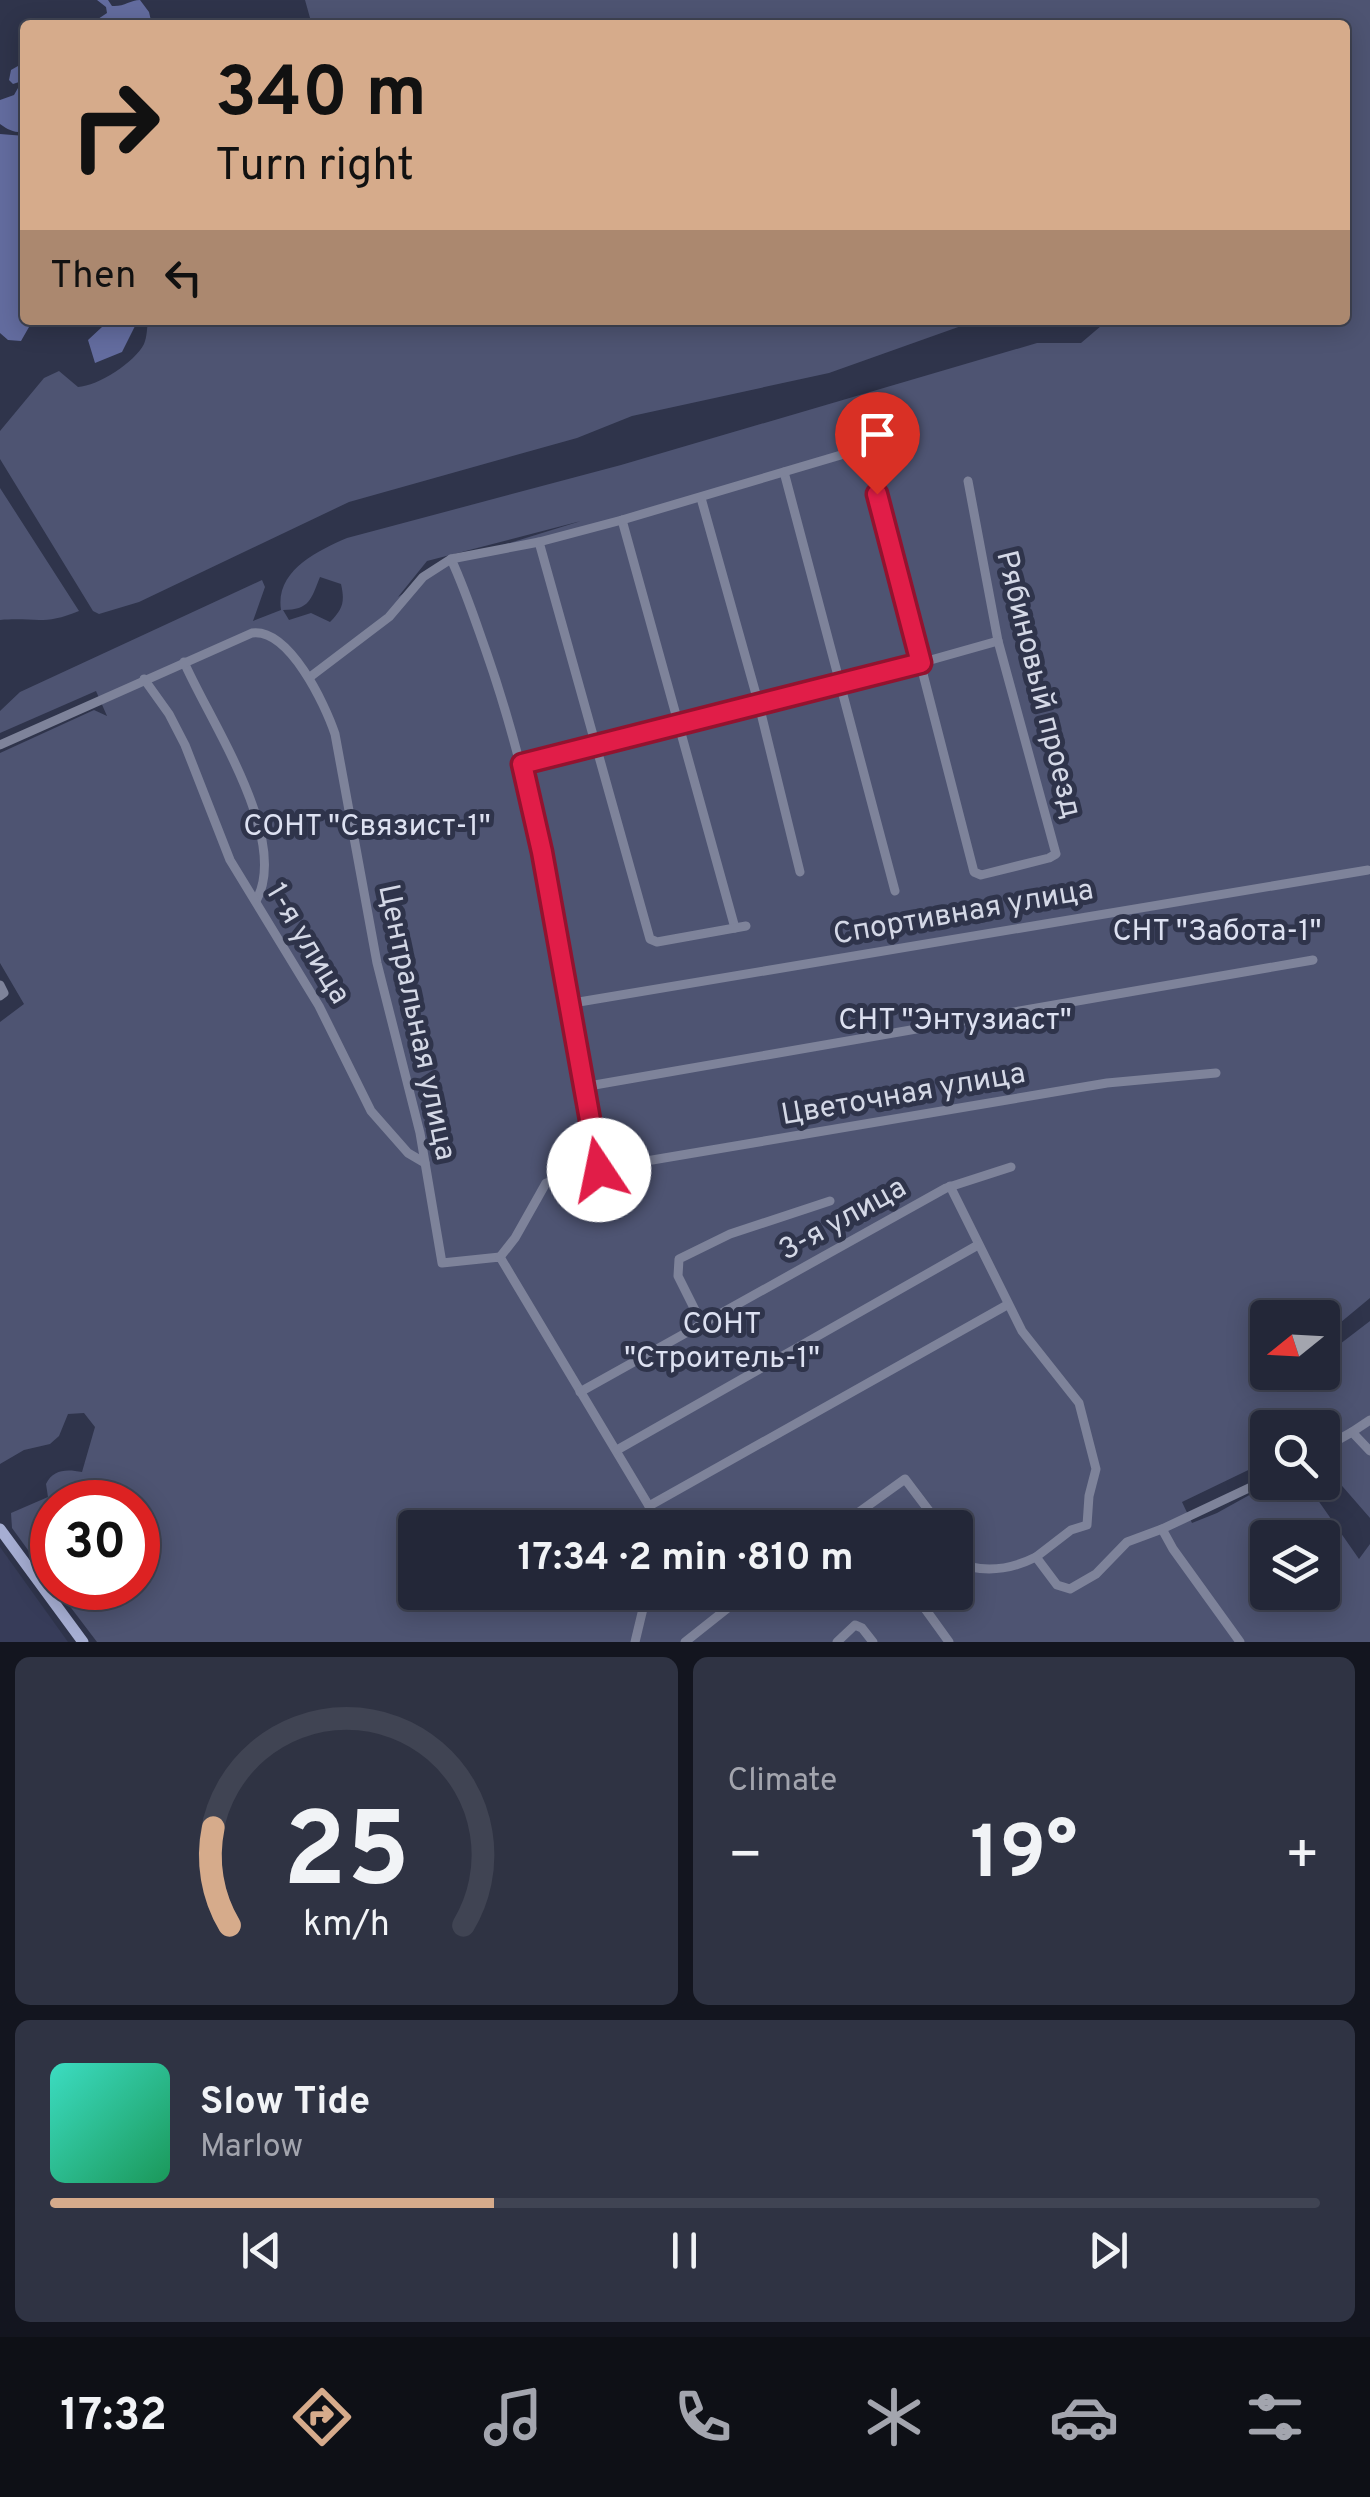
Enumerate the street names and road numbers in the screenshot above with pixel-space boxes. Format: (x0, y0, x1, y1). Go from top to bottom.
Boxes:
street label: Рябиновый проезд (986, 547, 1089, 822)
street label: Спортивная улица (831, 872, 1096, 955)
street label: 1-я улица (256, 877, 357, 1011)
street label: Центральная улица (368, 881, 463, 1164)
street label: Цветочная улица (779, 1056, 1028, 1135)
street label: 3-я улица (773, 1170, 913, 1270)

